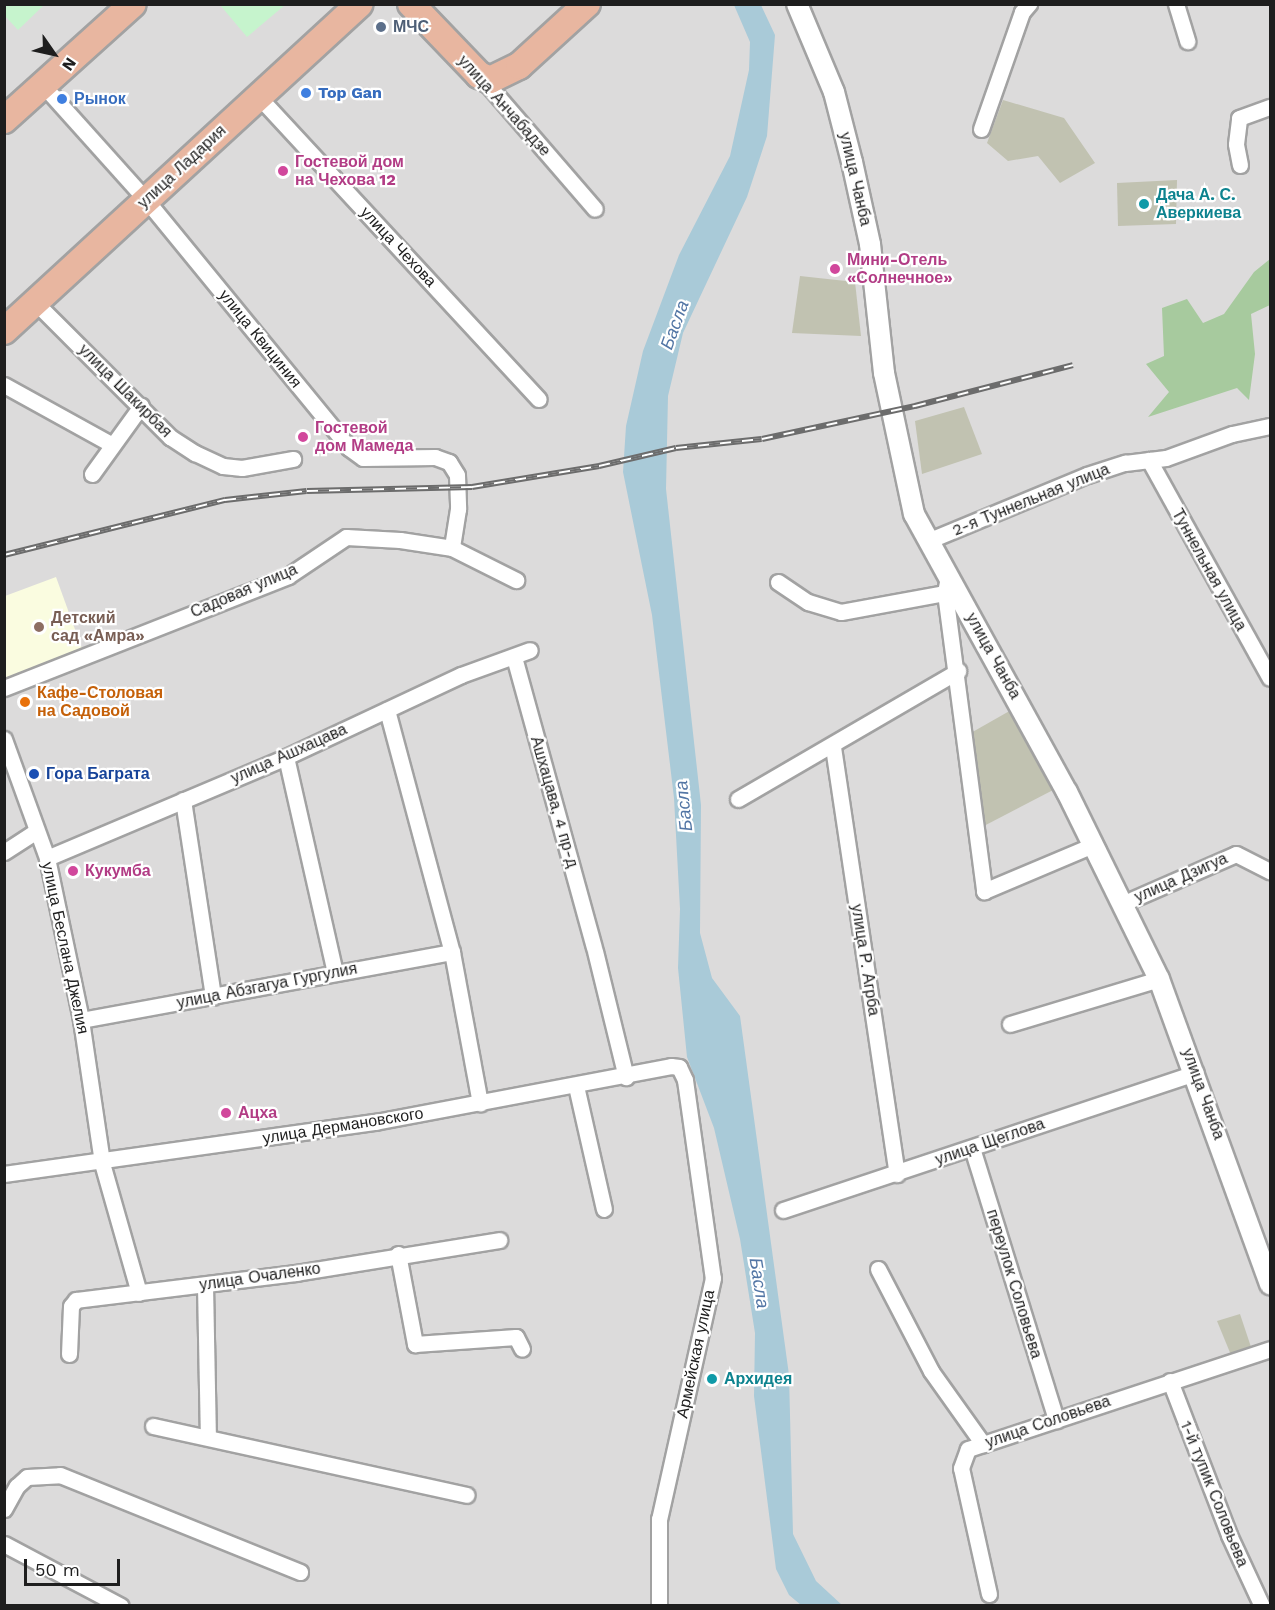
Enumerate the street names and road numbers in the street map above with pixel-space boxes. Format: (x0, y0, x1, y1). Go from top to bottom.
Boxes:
street label: улица Анчабадзе (454, 52, 554, 160)
street label: улица Ладария (134, 121, 230, 213)
street label: улица Чанба (835, 130, 875, 228)
street label: улица Чехова (356, 203, 440, 291)
street label: улица Квициния (215, 286, 305, 392)
street label: улица Шакирбая (74, 340, 176, 442)
street label: 2-я Туннельная улица (950, 460, 1112, 540)
street label: Туннельная улица (1168, 506, 1250, 634)
street label: Садовая улица (188, 560, 300, 622)
street label: улица Чанба (961, 610, 1025, 702)
street label: улица Ашхацава (228, 720, 350, 788)
street label: Ашхацава, 4 пр-д (526, 734, 582, 870)
street label: улица Дзигуа (1132, 849, 1230, 907)
street label: улица Беслана Джелия (37, 860, 93, 1036)
street label: улица Р. Агрба (847, 903, 883, 1017)
street label: улица Абзгагуа Гургулия (175, 959, 359, 1013)
street label: улица Чанба (1178, 1046, 1228, 1142)
street label: улица Дермановского (261, 1104, 425, 1148)
street label: улица Щеглова (933, 1114, 1047, 1170)
street label: переулок Соловьева (982, 1207, 1046, 1361)
street label: улица Очаленко (198, 1259, 322, 1295)
street label: Армейская улица (673, 1288, 719, 1420)
street label: улица Соловьева (983, 1392, 1113, 1452)
street label: 1-й тупик Соловьева (1176, 1418, 1252, 1570)

